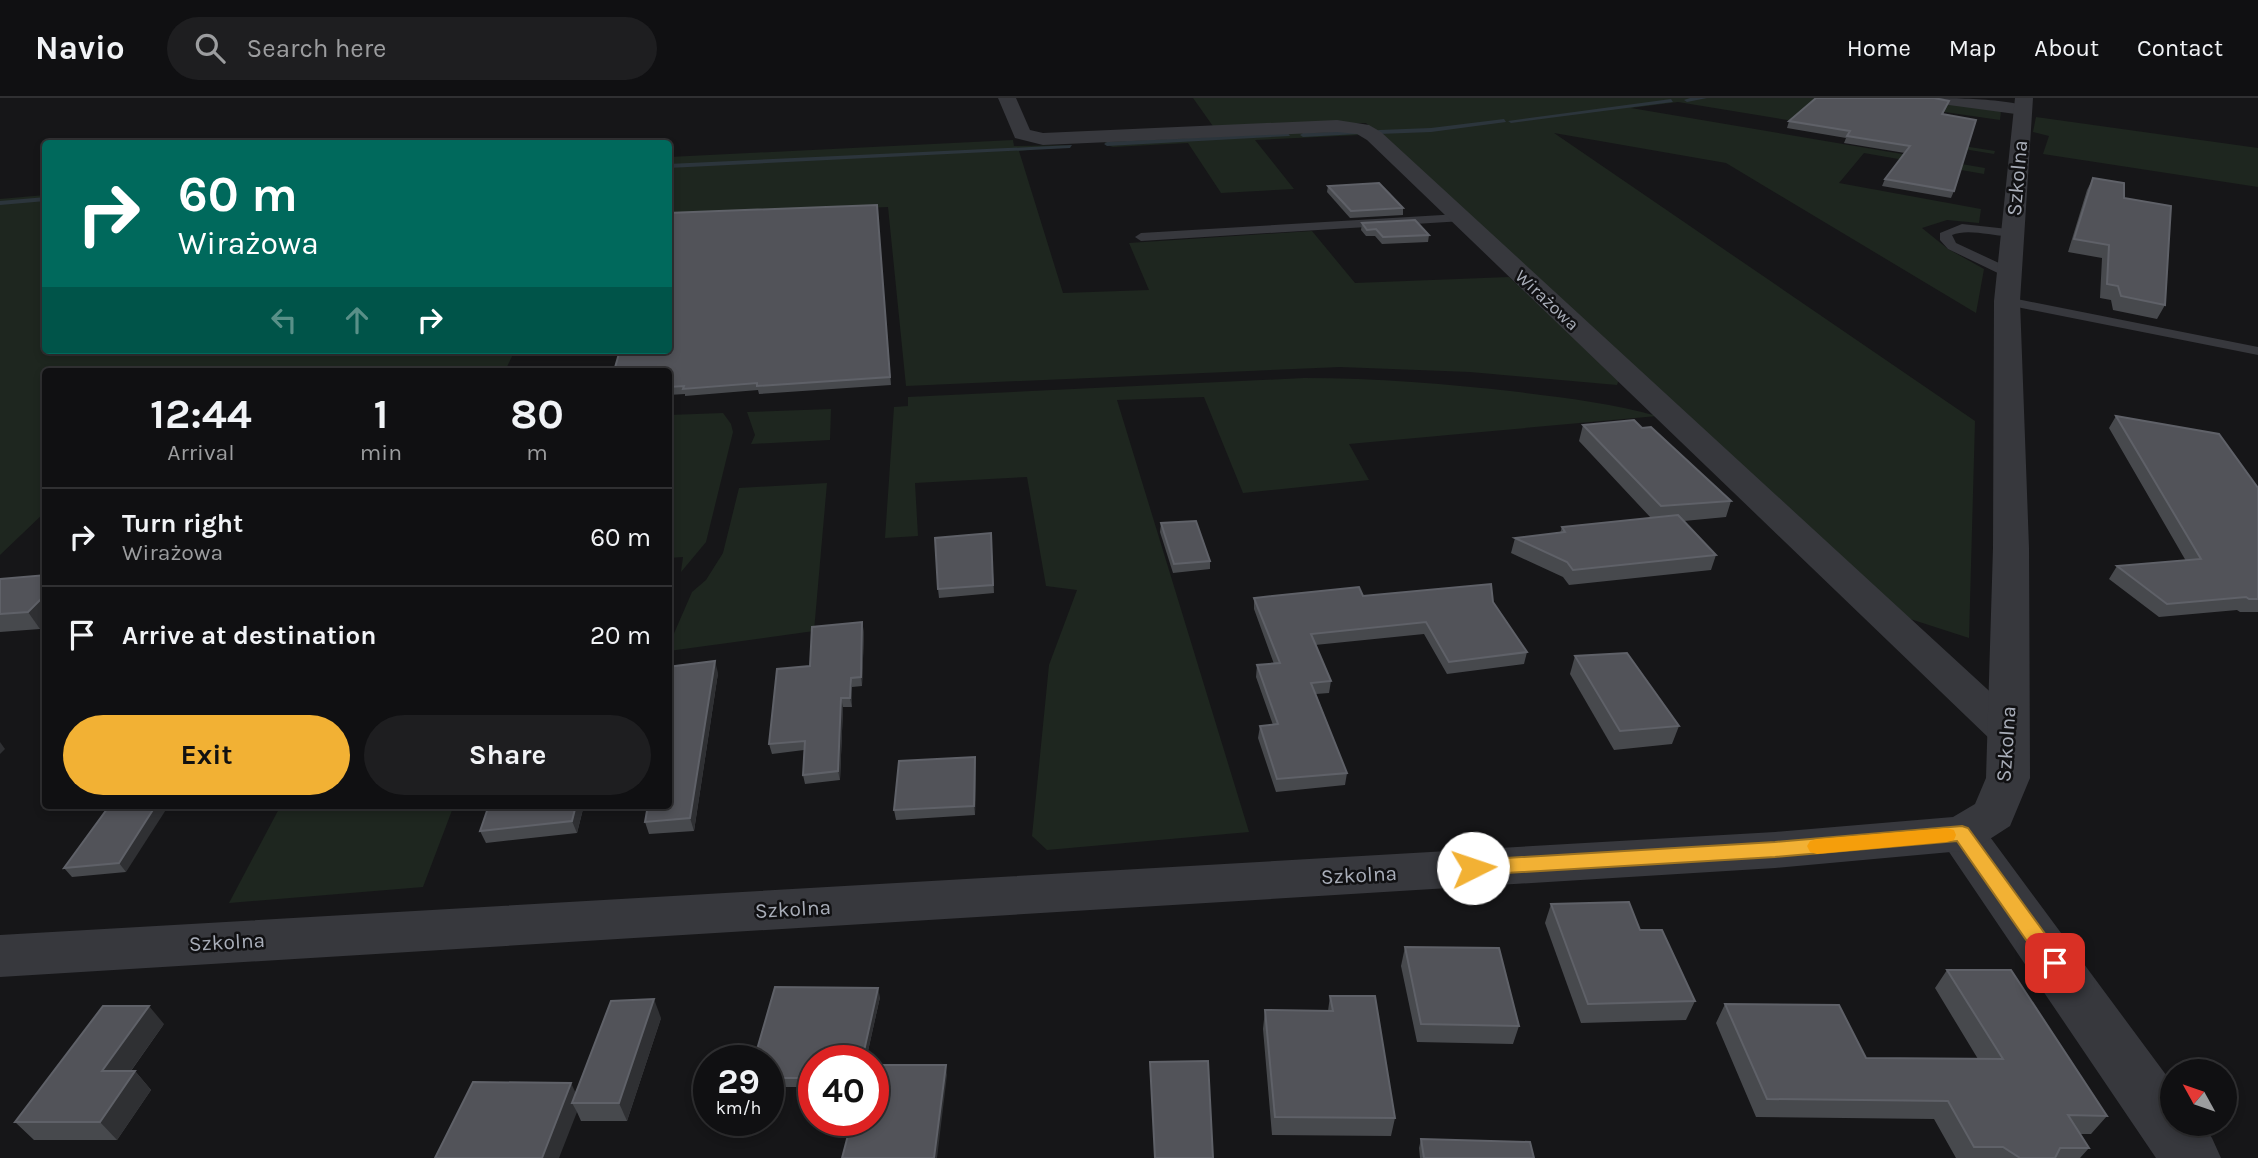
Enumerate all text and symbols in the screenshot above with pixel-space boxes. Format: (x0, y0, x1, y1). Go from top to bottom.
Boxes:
search box (167, 17, 657, 80)
text: Navio (35, 29, 125, 67)
icon: search (191, 29, 229, 67)
text: Search here (247, 33, 386, 64)
text: Home (1847, 34, 1911, 62)
text: Map (1949, 34, 1996, 62)
text: About (2034, 34, 2099, 62)
text: Contact (2137, 34, 2223, 62)
street label: Szkolna (2002, 139, 2032, 217)
text: 60 m (178, 166, 298, 223)
icon: right (63, 168, 154, 259)
text: Wirażowa (178, 225, 319, 262)
street label: Wirażowa (1511, 265, 1583, 335)
icon: left (265, 301, 303, 339)
icon: ahead (338, 301, 376, 339)
icon: right (411, 301, 449, 339)
text: 12:44 (150, 389, 252, 439)
text: 1 (373, 389, 388, 439)
text: 80 (510, 389, 564, 439)
text: Arrival (167, 439, 235, 466)
text: min (360, 439, 402, 466)
text: m (526, 439, 548, 466)
text: Turn right (122, 508, 243, 539)
icon: right (63, 518, 101, 556)
text: 60 m (590, 522, 651, 553)
text: Wirażowa (122, 539, 223, 566)
icon: arrive (63, 616, 101, 654)
text: Arrive at destination (122, 620, 376, 651)
text: 20 m (590, 620, 651, 651)
street label: Szkolna (1991, 705, 2021, 783)
button: Exit (63, 715, 350, 795)
button: Share (364, 715, 651, 795)
position arrow (1436, 831, 1510, 905)
street label: Szkolna (1320, 861, 1398, 889)
street label: Szkolna (754, 895, 832, 923)
street label: Szkolna (188, 928, 266, 956)
pin (2025, 933, 2085, 993)
icon: arrive (2036, 944, 2074, 982)
speed limit sign: 40 (798, 1045, 889, 1136)
north arrow (2160, 1059, 2236, 1136)
map controls (2160, 1059, 2237, 1136)
text: 29 (717, 1061, 760, 1102)
text: km/h (716, 1097, 761, 1119)

